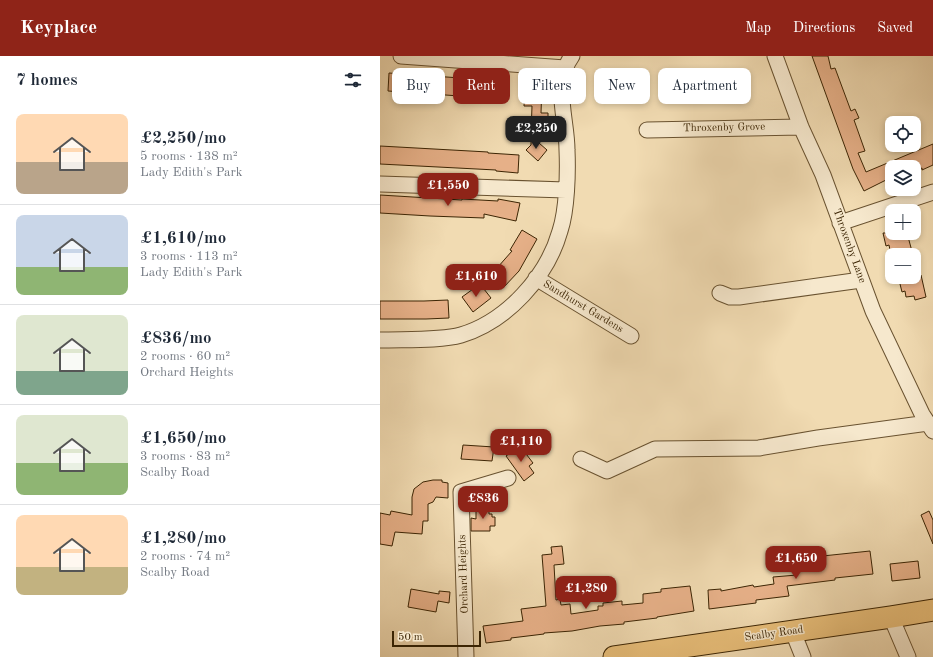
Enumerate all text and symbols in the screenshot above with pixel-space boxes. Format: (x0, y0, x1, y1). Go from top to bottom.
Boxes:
text: Keyplace (20, 19, 97, 38)
text: Map (745, 21, 771, 35)
text: Directions (793, 21, 855, 35)
text: Saved (877, 21, 913, 35)
chip: Buy (392, 68, 445, 104)
chip: Rent (453, 68, 510, 104)
chip: Filters (518, 68, 586, 104)
chip: New (594, 68, 650, 104)
chip: Apartment (658, 68, 751, 104)
icon: filters (342, 69, 364, 91)
text: 7 homes (16, 72, 78, 89)
pin: £2,250 (503, 116, 569, 150)
map controls (885, 116, 921, 284)
button: locate (885, 116, 921, 152)
text: £2,250 (514, 122, 558, 135)
street label: Throxenby Grove (683, 122, 765, 134)
icon: home (48, 130, 96, 178)
text: £2,250/mo (140, 130, 226, 147)
text: 5 rooms · 138 m² (140, 150, 238, 163)
button: layers (885, 160, 921, 196)
text: Lady Edith's Park (140, 166, 243, 179)
pin: £1,550 (415, 173, 481, 207)
text: £1,550 (426, 179, 470, 192)
button: + (885, 204, 921, 240)
street label: Throxenby Lane (830, 207, 868, 285)
text: £1,610/mo (140, 230, 226, 247)
icon: home (48, 231, 96, 279)
button: − (885, 248, 921, 284)
text: 3 rooms · 113 m² (140, 250, 238, 263)
pin: £1,610 (443, 264, 509, 298)
text: Lady Edith's Park (140, 266, 243, 279)
text: £1,610 (454, 270, 498, 283)
street label: Sandhurst Gardens (541, 279, 625, 335)
text: £836/mo (140, 330, 212, 347)
icon: home (48, 331, 96, 379)
text: 2 rooms · 60 m² (140, 350, 230, 363)
text: Orchard Heights (140, 366, 233, 379)
pin: £1,110 (488, 429, 554, 463)
text: £1,650/mo (140, 430, 226, 447)
icon: home (48, 431, 96, 479)
text: £1,110 (499, 435, 543, 448)
text: 3 rooms · 83 m² (140, 450, 230, 463)
text: Scalby Road (140, 466, 210, 479)
pin: £836 (459, 486, 507, 520)
text: £836 (467, 492, 499, 505)
text: £1,280/mo (140, 530, 226, 547)
icon: home (48, 531, 96, 579)
street label: Orchard Heights (457, 534, 471, 614)
pin: £1,650 (763, 546, 829, 580)
text: 2 rooms · 74 m² (140, 550, 230, 563)
text: £1,650 (774, 552, 818, 565)
text: Scalby Road (140, 566, 210, 579)
pin: £1,280 (553, 576, 619, 610)
text: £1,280 (564, 582, 608, 595)
street label: Scalby Road (744, 624, 804, 644)
scale bar (392, 629, 481, 648)
text: 50 m (398, 632, 423, 643)

